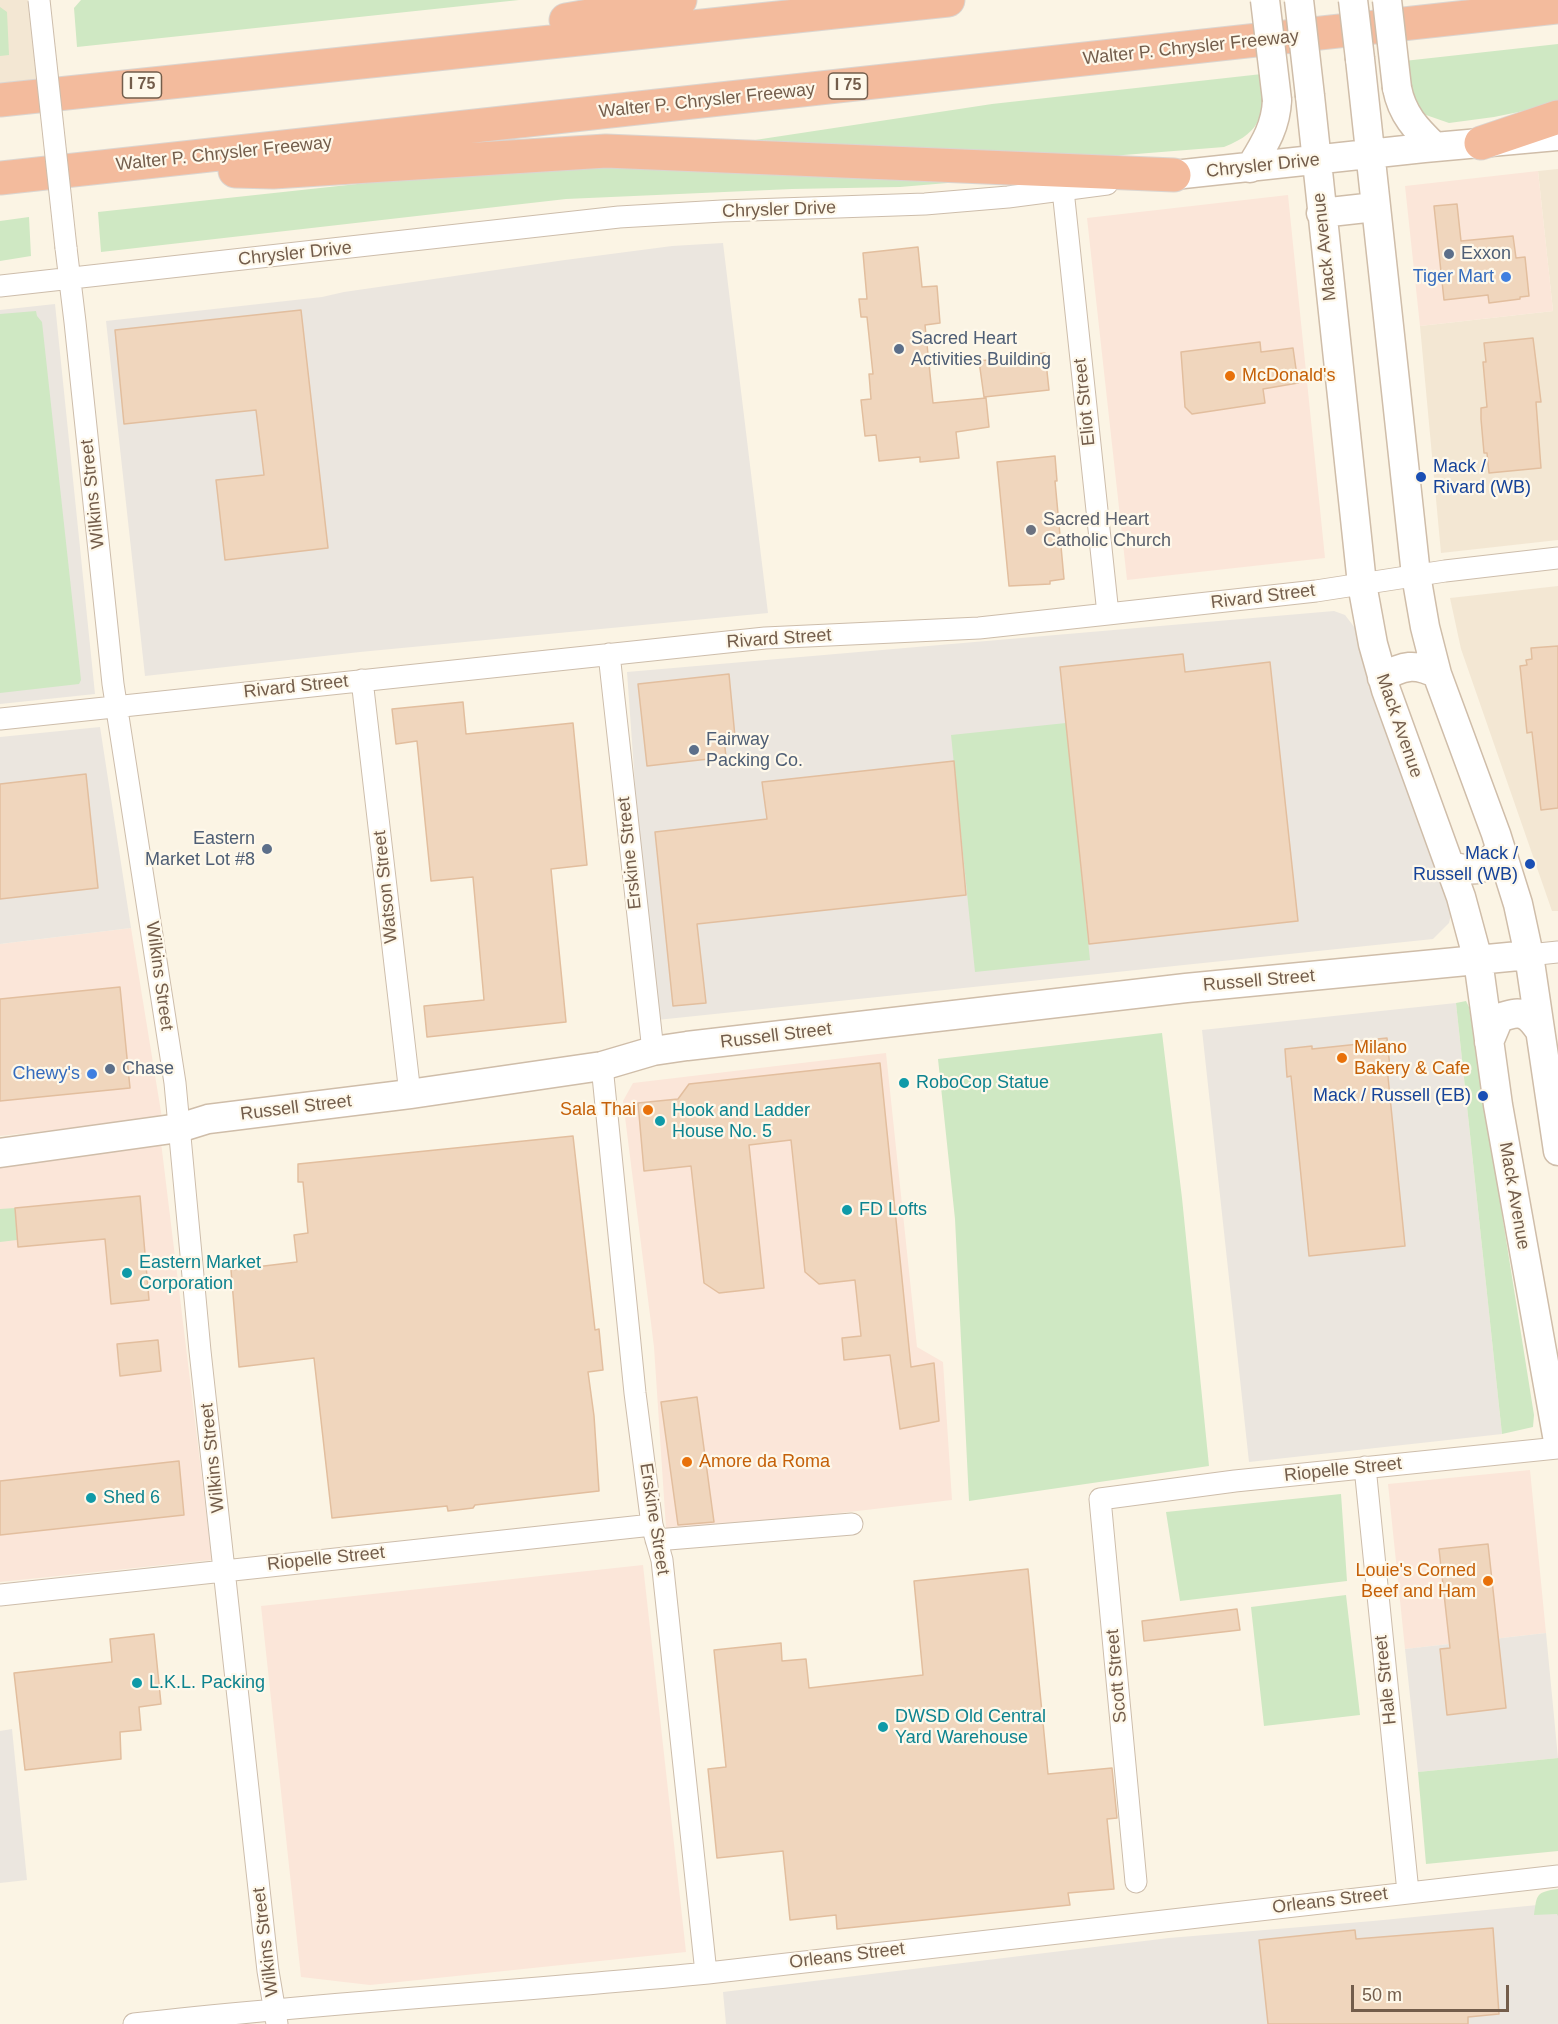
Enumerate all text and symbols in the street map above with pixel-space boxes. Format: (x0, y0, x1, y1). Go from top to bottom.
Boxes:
street label: Walter P. Chrysler Freeway (1082, 26, 1300, 70)
road number: I 75 (122, 72, 162, 98)
road number: I 75 (828, 73, 868, 99)
street label: Walter P. Chrysler Freeway (598, 79, 816, 123)
street label: Walter P. Chrysler Freeway (115, 132, 333, 176)
street label: Chrysler Drive (1205, 149, 1321, 183)
street label: Mack Avenue (1309, 192, 1341, 302)
street label: Chrysler Drive (722, 197, 836, 223)
street label: Chrysler Drive (237, 237, 353, 271)
place label: Exxon (1461, 243, 1511, 265)
marker: Exxon (1442, 247, 1456, 261)
place label: Tiger Mart (1413, 266, 1494, 288)
marker: Tiger Mart (1499, 270, 1513, 284)
place label: Sacred Heart Activities Building (911, 328, 1051, 370)
marker: Sacred Heart Activities Building (892, 342, 906, 356)
street label: Eliot Street (1070, 357, 1100, 447)
place label: McDonald's (1242, 365, 1335, 387)
marker: McDonald's (1223, 369, 1237, 383)
street label: Wilkins Street (77, 438, 109, 550)
place label: Mack / Rivard (WB) (1433, 456, 1531, 498)
marker: Mack / Rivard (WB) (1414, 470, 1428, 484)
place label: Sacred Heart Catholic Church (1043, 509, 1171, 552)
marker: Sacred Heart Catholic Church (1024, 523, 1038, 537)
street label: Rivard Street (1210, 580, 1316, 614)
street label: Rivard Street (726, 625, 832, 653)
street label: Rivard Street (243, 671, 349, 703)
street label: Mack Avenue (1371, 671, 1427, 781)
place label: Fairway Packing Co. (706, 729, 803, 771)
marker: Fairway Packing Co. (687, 743, 701, 757)
street label: Erskine Street (613, 796, 647, 910)
place label: Eastern Market Lot #8 (145, 828, 255, 870)
street label: Watson Street (369, 829, 403, 945)
marker: Eastern Market Lot #8 (260, 842, 274, 856)
place label: Mack / Russell (WB) (1413, 843, 1518, 886)
marker: Mack / Russell (WB) (1523, 857, 1537, 871)
street label: Wilkins Street (141, 920, 177, 1032)
street label: Russell Street (1202, 965, 1316, 997)
street label: Russell Street (719, 1018, 833, 1054)
place label: Milano Bakery & Cafe (1354, 1037, 1470, 1080)
marker: Milano Bakery & Cafe (1335, 1051, 1349, 1065)
place label: Chase (122, 1058, 174, 1080)
marker: Chase (103, 1062, 117, 1076)
place label: Chewy's (13, 1063, 80, 1085)
marker: Chewy's (85, 1067, 99, 1081)
place label: RoboCop Statue (916, 1072, 1049, 1094)
marker: RoboCop Statue (897, 1076, 911, 1090)
place label: Mack / Russell (EB) (1313, 1085, 1471, 1107)
marker: Mack / Russell (EB) (1476, 1089, 1490, 1103)
street label: Russell Street (239, 1090, 353, 1126)
place label: Sala Thai (560, 1099, 636, 1121)
place label: Hook and Ladder House No. 5 (672, 1100, 810, 1142)
marker: Sala Thai (641, 1103, 655, 1117)
marker: Hook and Ladder House No. 5 (653, 1114, 667, 1128)
street label: Mack Avenue (1494, 1141, 1534, 1251)
place label: FD Lofts (859, 1199, 927, 1221)
marker: FD Lofts (840, 1203, 854, 1217)
place label: Eastern Market Corporation (139, 1252, 261, 1294)
marker: Eastern Market Corporation (120, 1266, 134, 1280)
street label: Wilkins Street (197, 1402, 229, 1514)
place label: Amore da Roma (699, 1451, 830, 1473)
street label: Riopelle Street (1283, 1453, 1403, 1487)
marker: Amore da Roma (680, 1455, 694, 1469)
street label: Erskine Street (634, 1461, 674, 1577)
place label: Shed 6 (103, 1487, 160, 1509)
marker: Shed 6 (84, 1491, 98, 1505)
street label: Riopelle Street (266, 1542, 386, 1576)
place label: Louie's Corned Beef and Ham (1355, 1560, 1476, 1602)
marker: Louie's Corned Beef and Ham (1481, 1574, 1495, 1588)
street label: Scott Street (1102, 1628, 1132, 1724)
street label: Hale Street (1371, 1634, 1401, 1726)
place label: L.K.L. Packing (149, 1672, 265, 1694)
marker: L.K.L. Packing (130, 1676, 144, 1690)
place label: DWSD Old Central Yard Warehouse (895, 1706, 1046, 1748)
marker: DWSD Old Central Yard Warehouse (876, 1720, 890, 1734)
street label: Orleans Street (1271, 1883, 1389, 1919)
street label: Wilkins Street (249, 1886, 283, 1998)
street label: Orleans Street (788, 1938, 906, 1974)
scale bar (1354, 1973, 1512, 2011)
text: 50 m (1362, 1985, 1402, 2005)

